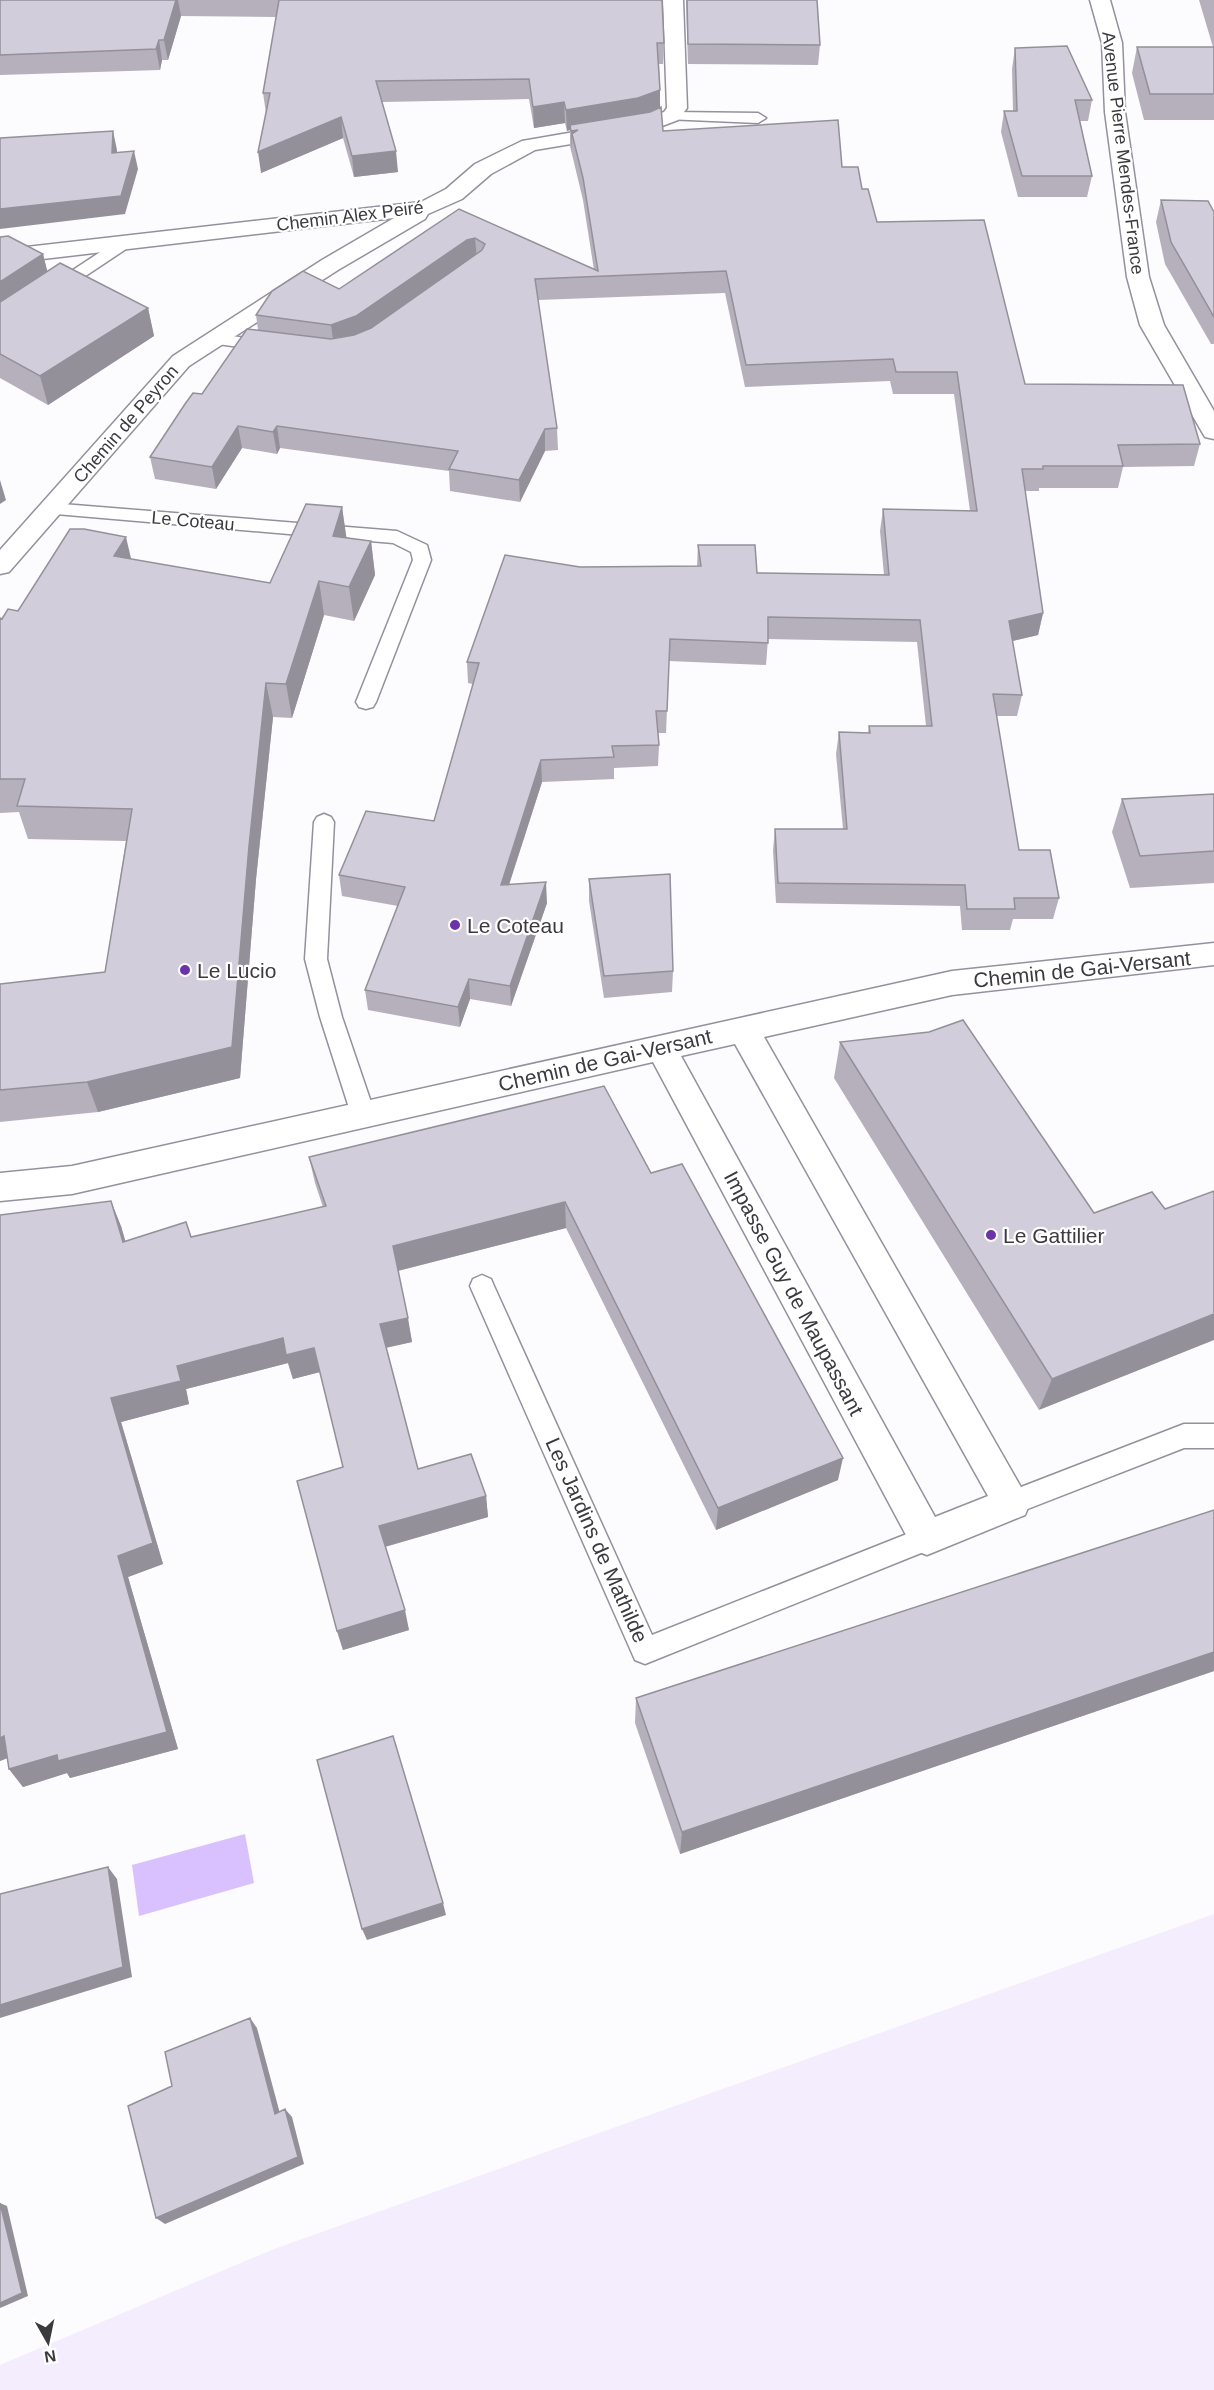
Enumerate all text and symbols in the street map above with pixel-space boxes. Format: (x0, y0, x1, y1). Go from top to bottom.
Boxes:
street label: Avenue Pierre Mendes-France (1098, 30, 1148, 276)
street label: Chemin Alex Peiré (275, 197, 425, 235)
street label: Chemin de Peyron (70, 361, 182, 487)
street label: Le Coteau (151, 507, 235, 535)
place label: Le Coteau (467, 914, 564, 937)
marker: Le Coteau (448, 918, 462, 932)
street label: Chemin de Gai-Versant (972, 946, 1192, 992)
place label: Le Lucio (197, 959, 276, 982)
marker: Le Lucio (178, 963, 192, 977)
street label: Chemin de Gai-Versant (496, 1024, 714, 1096)
street label: Impasse Guy de Maupassant (720, 1167, 868, 1419)
place label: Le Gattilier (1003, 1224, 1105, 1247)
marker: Le Gattilier (984, 1228, 998, 1242)
street label: Les Jardins de Mathilde (541, 1434, 653, 1646)
north arrow (18, 2312, 78, 2372)
text: N (43, 2347, 57, 2366)

